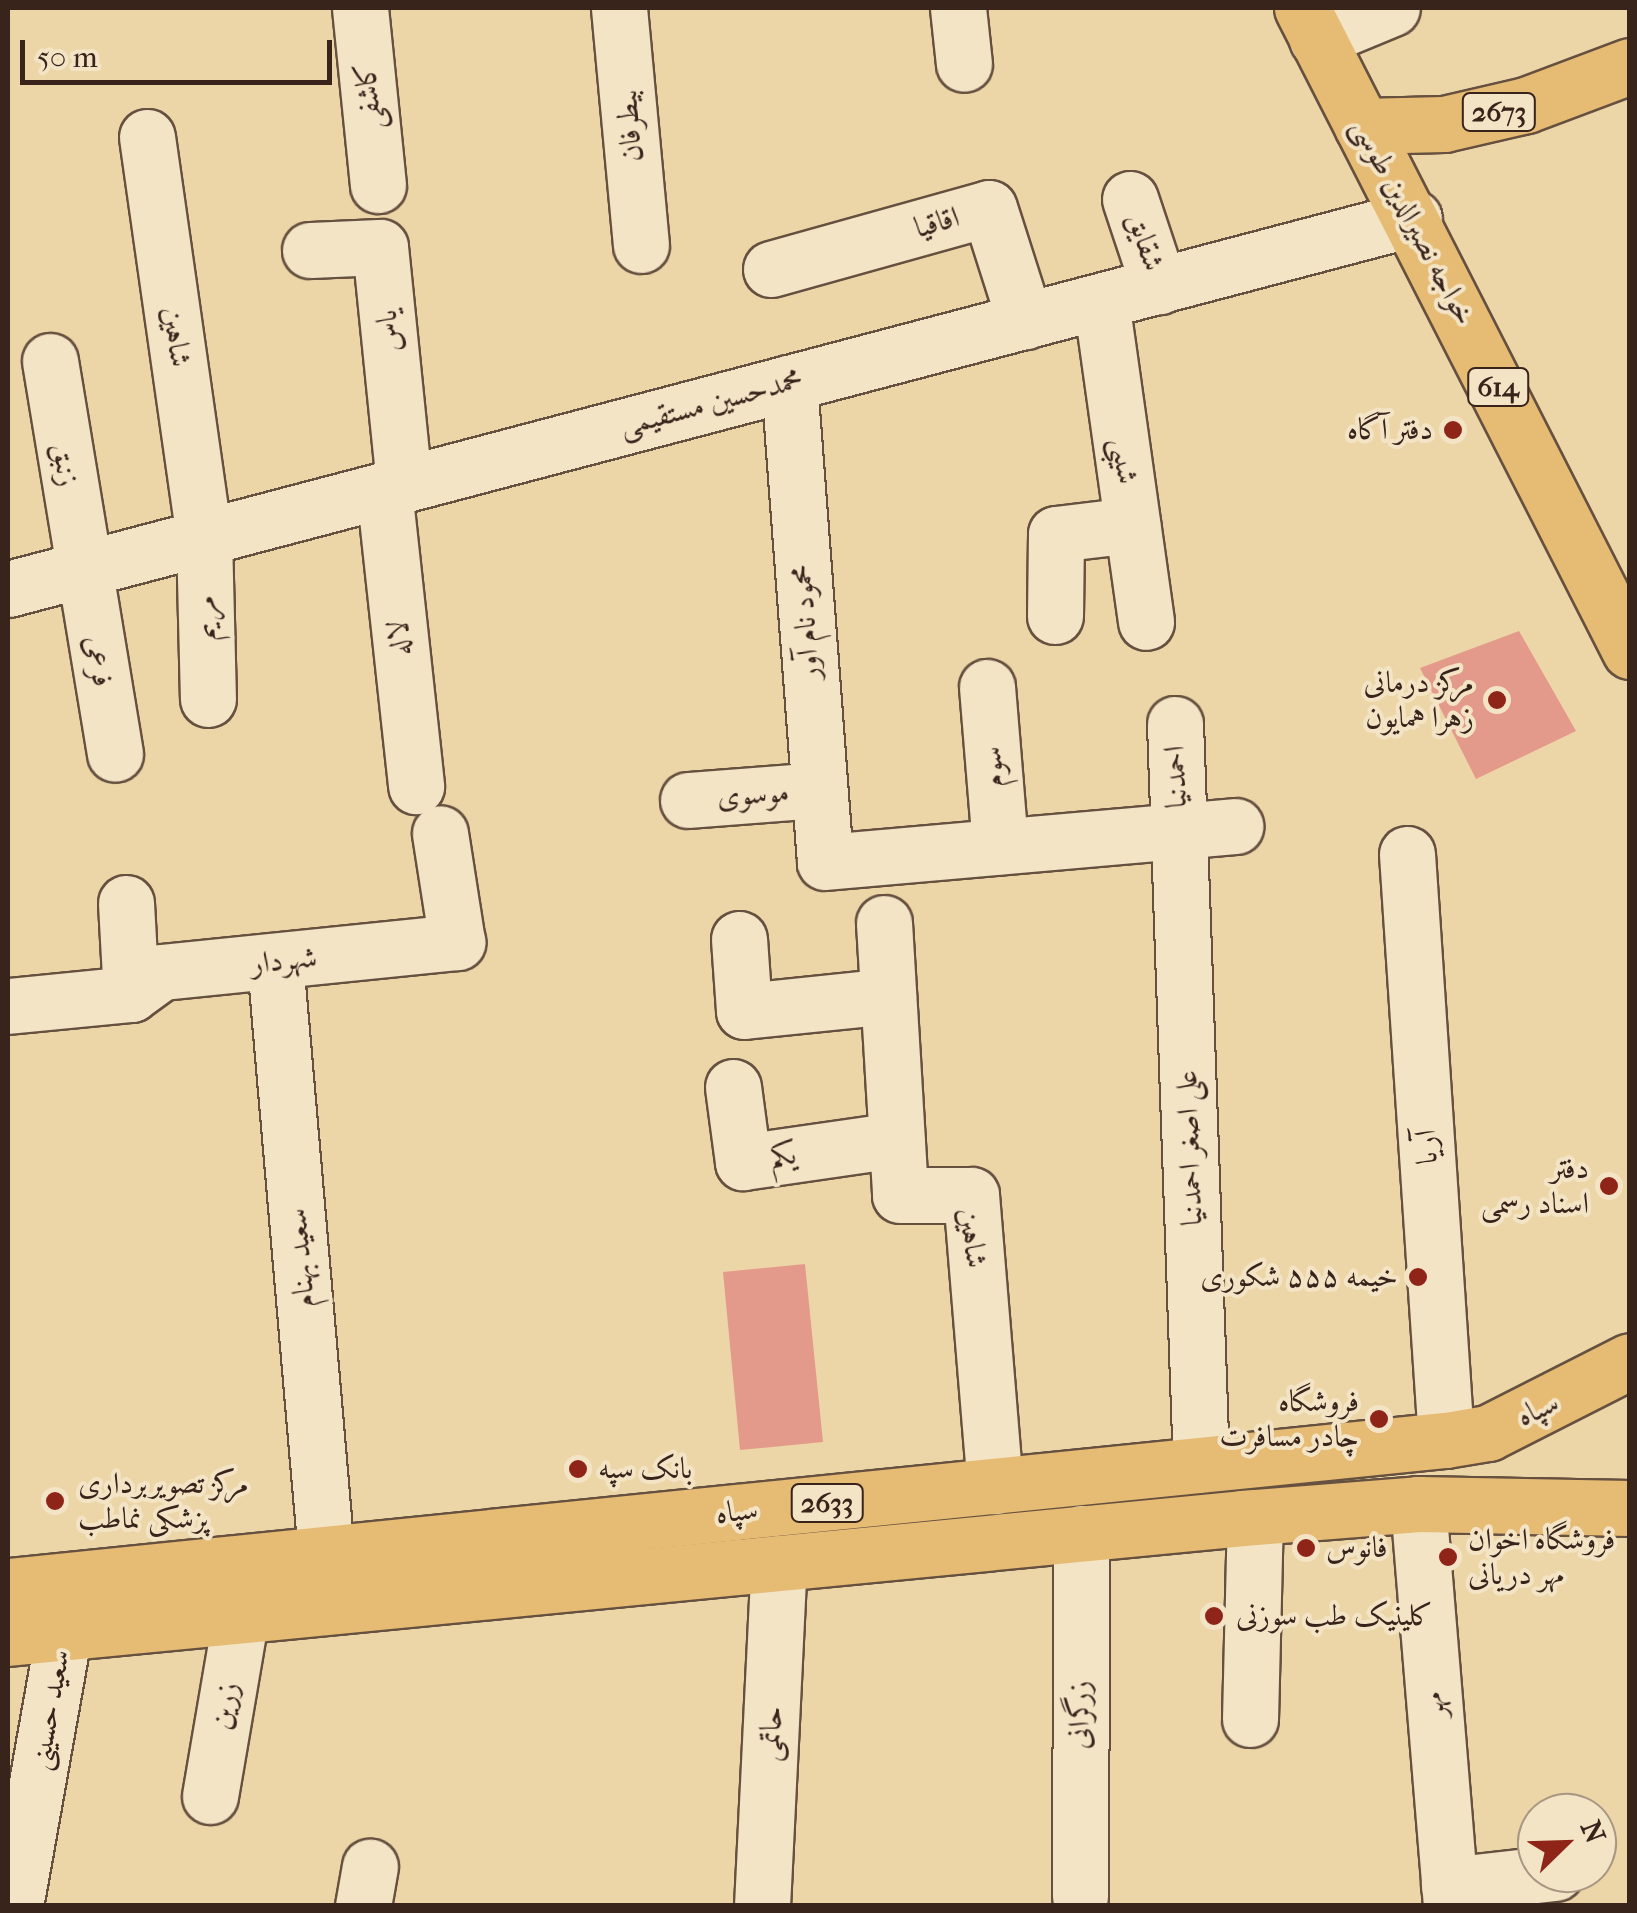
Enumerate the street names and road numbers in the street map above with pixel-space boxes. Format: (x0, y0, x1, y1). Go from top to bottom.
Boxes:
street label: کاشفی (348, 61, 390, 131)
street label: بیطرفان (609, 88, 651, 164)
road number: 2673 (1462, 89, 1536, 135)
street label: خواجه نصیرالدین طوسی (1343, 112, 1483, 332)
street label: اقاقیا (910, 199, 964, 247)
street label: شقایق (1119, 208, 1171, 276)
street label: شاهین (154, 305, 198, 369)
street label: یاس (369, 308, 409, 354)
street label: محمدحسین مستقیمی (616, 361, 806, 445)
road number: 614 (1466, 364, 1530, 410)
street label: شیبی (1103, 436, 1145, 486)
street label: زنبق (44, 441, 86, 489)
street label: محمود نام آور (784, 563, 828, 681)
street label: مریم (188, 595, 224, 641)
street label: لاله (380, 618, 420, 658)
street label: فرعی (75, 632, 121, 690)
street label: سوم (974, 745, 1012, 789)
street label: احمدنیا (1157, 745, 1195, 809)
street label: موسوی (716, 775, 790, 815)
street label: شهردار (249, 940, 319, 982)
street label: علی اصغر احمدنیا (1169, 1069, 1211, 1227)
street label: آریا (1408, 1128, 1446, 1166)
street label: یکم (767, 1136, 799, 1176)
street label: شاهین (950, 1206, 994, 1270)
street label: سعید بهنام (279, 1207, 323, 1309)
street label: سپاه (1511, 1385, 1565, 1435)
road number: 2633 (790, 1480, 864, 1526)
street label: سپاه (714, 1492, 760, 1532)
street label: سعید حسینی (22, 1647, 78, 1773)
street label: زرین (203, 1679, 247, 1733)
street label: زرگرانی (1062, 1681, 1098, 1749)
street label: مهر (1415, 1690, 1453, 1720)
street label: حاتمی (752, 1705, 790, 1763)

